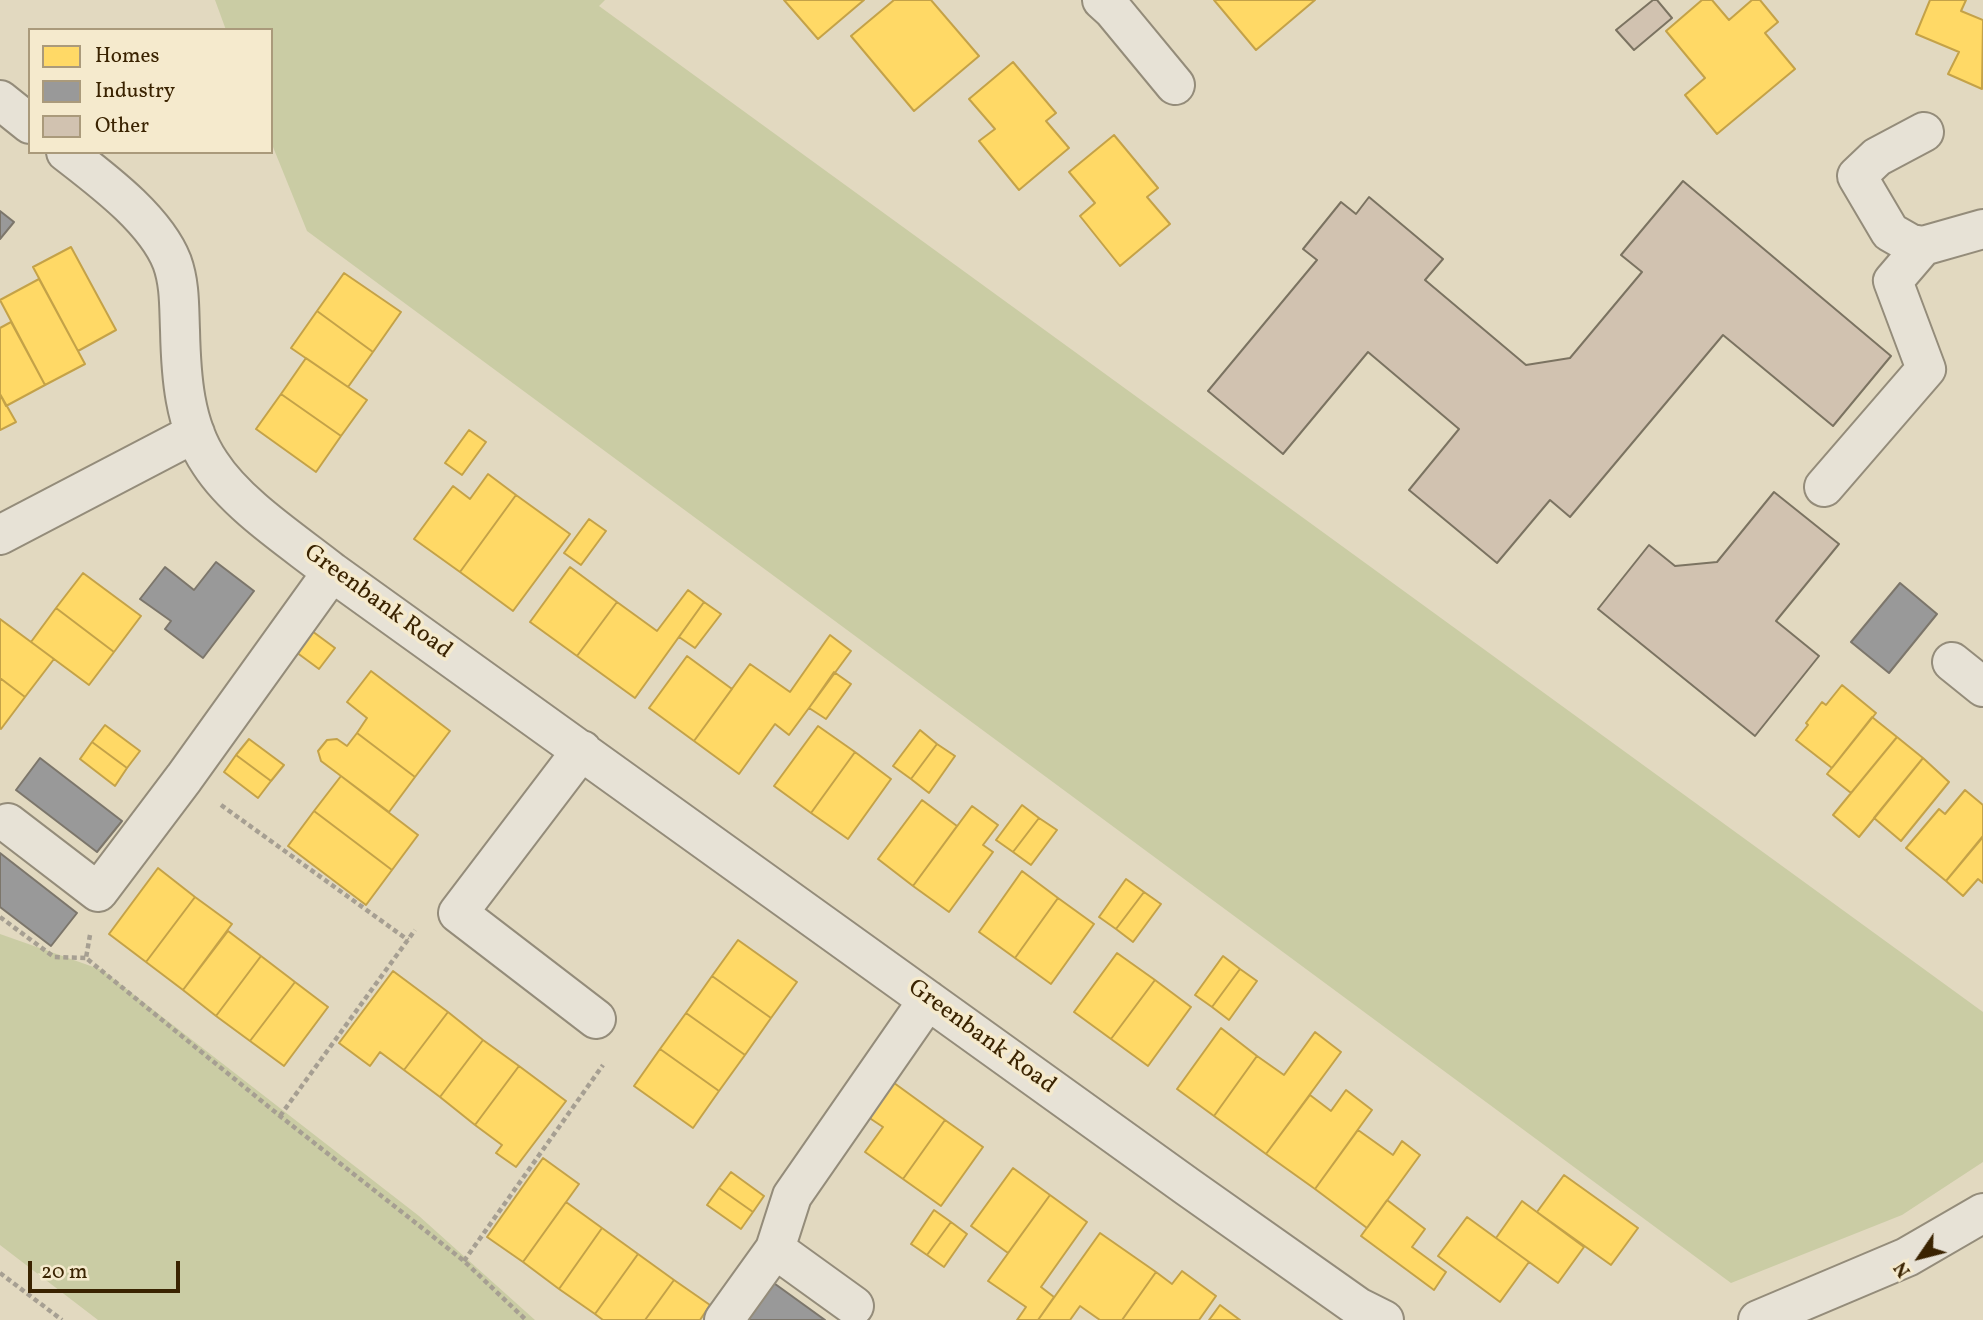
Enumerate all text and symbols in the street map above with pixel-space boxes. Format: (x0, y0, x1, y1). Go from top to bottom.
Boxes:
legend (28, 28, 273, 154)
text: Homes (95, 42, 160, 71)
text: Industry (95, 77, 175, 106)
text: Other (95, 112, 149, 141)
street label: Greenbank Road (297, 540, 457, 666)
street label: Greenbank Road (901, 975, 1061, 1101)
north arrow (1885, 1222, 1955, 1292)
scale bar (32, 1246, 184, 1290)
text: N (1888, 1256, 1917, 1282)
text: 20 m (41, 1258, 87, 1287)

